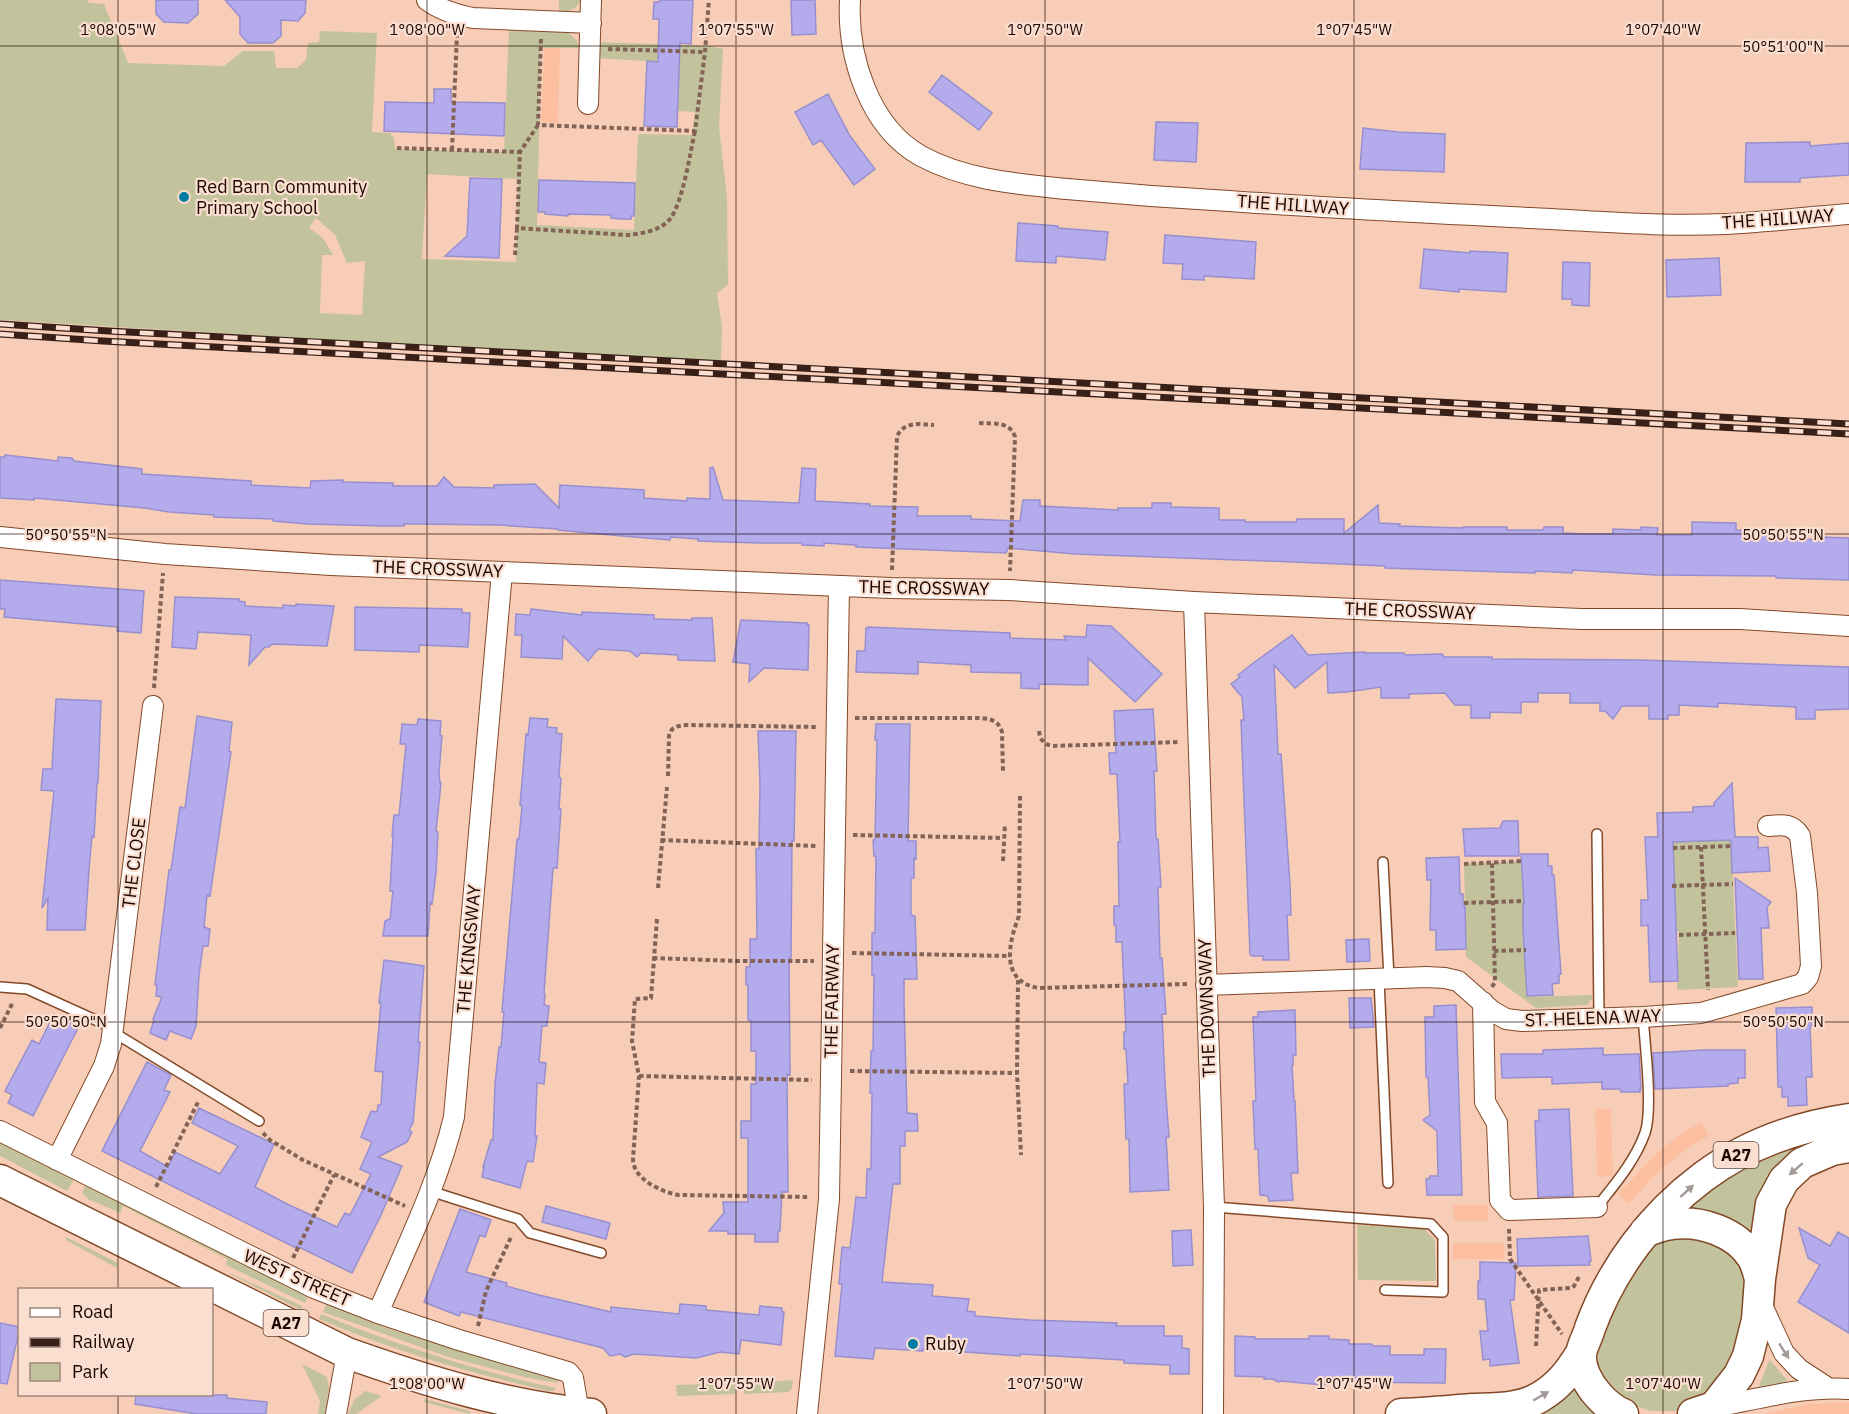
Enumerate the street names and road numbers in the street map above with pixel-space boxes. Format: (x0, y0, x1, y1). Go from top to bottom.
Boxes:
street label: THE HILLWAY (1236, 189, 1350, 220)
street label: THE HILLWAY (1721, 203, 1835, 234)
street label: THE CROSSWAY (372, 555, 504, 582)
street label: THE CROSSWAY (858, 575, 990, 600)
street label: THE CROSSWAY (1344, 597, 1476, 624)
street label: THE CLOSE (117, 816, 150, 910)
street label: THE KINGSWAY (451, 883, 486, 1014)
street label: THE DOWNSWAY (1193, 938, 1220, 1078)
street label: THE FAIRWAY (819, 943, 844, 1058)
street label: ST. HELENA WAY (1524, 1004, 1662, 1031)
road number: A27 (1714, 1142, 1758, 1168)
street label: WEST STREET (240, 1244, 354, 1311)
road number: A27 (264, 1310, 308, 1336)

